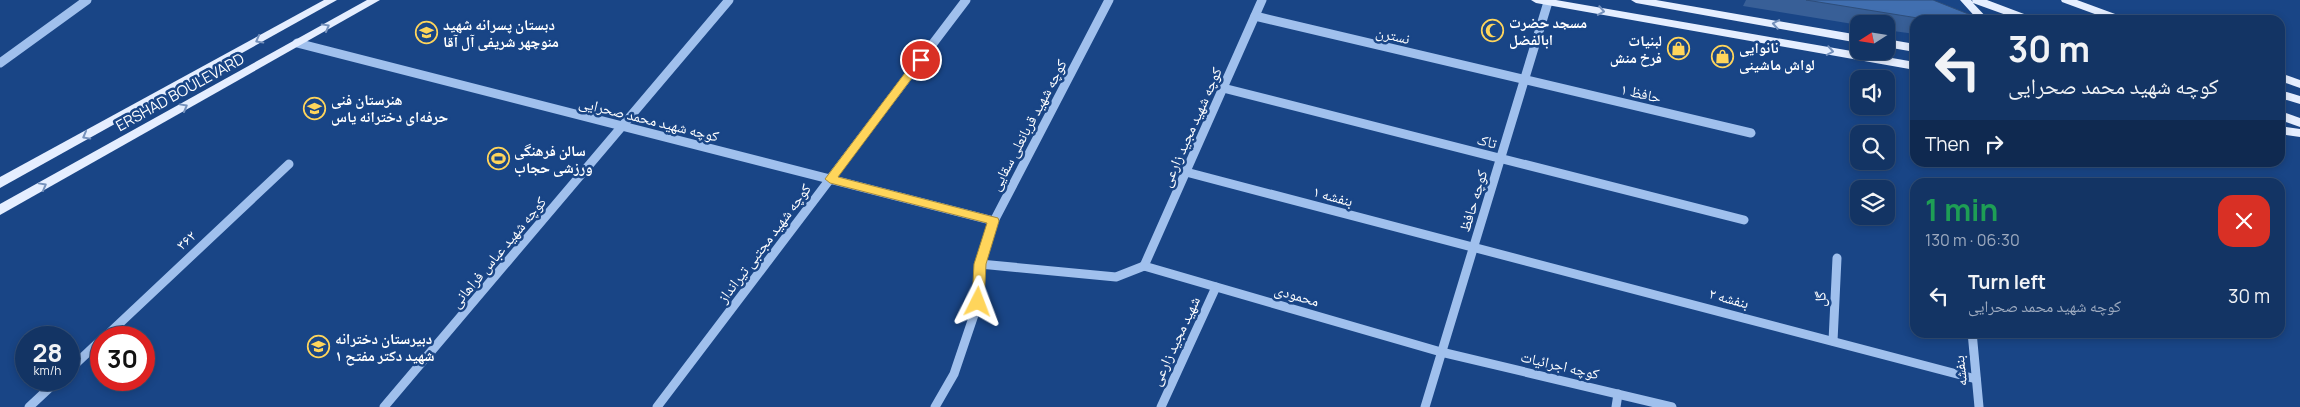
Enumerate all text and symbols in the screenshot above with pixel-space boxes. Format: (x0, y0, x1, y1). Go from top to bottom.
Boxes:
one-way arrow (1597, 6, 1606, 16)
place label: مسجد حضرت ابالفضل (1509, 12, 1587, 50)
place label: دبستان پسرانه شهید منوچهر شریفی آل آقا (443, 14, 559, 52)
north arrow (1850, 15, 1895, 60)
map controls (1850, 15, 1895, 225)
mosque icon: مسجد حضرت ابالفضل (1481, 19, 1505, 43)
one-way arrow (1772, 20, 1781, 30)
school or university icon: دبستان پسرانه شهید منوچهر شریفی آل آقا (415, 21, 439, 45)
street label: نسترن (1374, 21, 1412, 49)
one-way arrow (321, 24, 330, 34)
text: 30 m (2008, 25, 2090, 73)
place label: لبنیات فرخ منش (1610, 30, 1662, 68)
one-way arrow (255, 34, 264, 44)
icon: left (1925, 35, 1990, 100)
shop icon: لبنیات فرخ منش (1666, 37, 1690, 61)
place label: نانوایی لواش ماشینی (1739, 37, 1815, 75)
pin (900, 39, 942, 81)
shop icon: نانوایی لواش ماشینی (1711, 44, 1735, 68)
icon: arrive (907, 46, 935, 74)
one-way arrow (1826, 46, 1835, 56)
street label: ERSHAD BOULEVARD (112, 48, 248, 136)
street label: کوچه شهید قربانعلی سقایی (984, 56, 1072, 194)
street label: کوچه شهید مجید زارعی (1155, 64, 1227, 190)
button: sound (1850, 70, 1895, 115)
text: کوچه شهید محمد صحرایی (2008, 71, 2219, 101)
street label: حافظ ۱ (1619, 78, 1664, 108)
place label: هنرستان فنی حرفه‌ای دخترانه یاس (331, 89, 448, 127)
street label: کوچه شهید محمد صحرایی (577, 91, 721, 147)
school or university icon: هنرستان فنی حرفه‌ای دخترانه یاس (303, 96, 327, 120)
one-way arrow (179, 103, 188, 113)
button: search (1850, 125, 1895, 170)
street label: تاک (1475, 128, 1500, 154)
one-way arrow (82, 129, 91, 139)
icon: right (1980, 130, 2008, 158)
text: Then (1925, 131, 1970, 157)
place label: سالن فرهنگی ورزشی حجاب (514, 140, 593, 178)
sports icon: سالن فرهنگی ورزشی حجاب (486, 147, 510, 171)
street label: کوچه حافظ (1454, 167, 1492, 235)
street label: کوچه شهید مجتبی تیرانداز (712, 179, 816, 308)
button: layers (1850, 180, 1895, 225)
street label: بنفشه ۱ (1311, 181, 1355, 211)
one-way arrow (37, 182, 46, 192)
text: 1 min (1925, 189, 1998, 230)
street label: کوچه شهید عباس فراهانی (445, 192, 551, 312)
button: close (2218, 195, 2270, 247)
street label: ۳۶۲ (171, 225, 201, 255)
text: 130 m · 06:30 (1925, 229, 2020, 251)
text: Turn left (1968, 269, 2046, 295)
position arrow (951, 275, 1003, 327)
street label: محمودی (1272, 279, 1322, 311)
icon: left (1925, 282, 1953, 310)
street label: بنفشه ۲ (1707, 283, 1751, 313)
text: 30 m (2228, 283, 2270, 309)
street label: گل (1809, 291, 1831, 307)
street label: شهید مجید زارعی (1145, 293, 1205, 389)
text: کوچه شهید محمد صحرایی (1968, 295, 2121, 317)
speed limit sign: 30 (90, 326, 155, 391)
place label: دبیرستان دخترانه شهید دکتر مفتح ۱ (335, 328, 435, 366)
text: 28 (32, 335, 63, 370)
school or university icon: دبیرستان دخترانه شهید دکتر مفتح ۱ (307, 335, 331, 359)
street label: کوچه اجرائیات (1519, 346, 1601, 384)
street label: بنفشه (1948, 354, 1972, 388)
text: km/h (34, 362, 61, 379)

